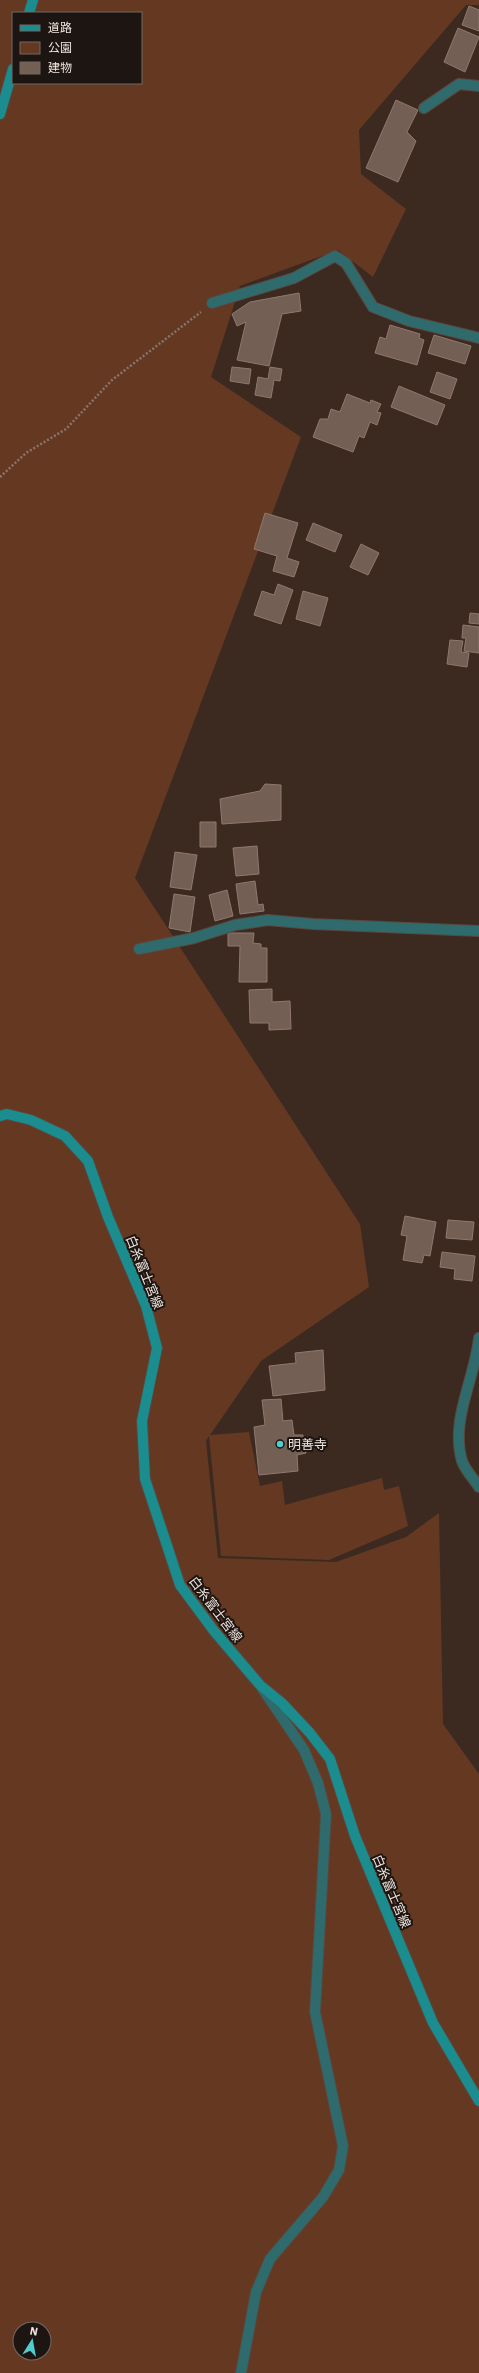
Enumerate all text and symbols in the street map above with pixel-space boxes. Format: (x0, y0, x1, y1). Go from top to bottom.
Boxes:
legend (12, 12, 142, 84)
text: 道路 (48, 20, 72, 35)
text: 公園 (48, 40, 72, 55)
text: 建物 (48, 60, 72, 75)
street label: 白糸富士宮線 (122, 1233, 167, 1312)
place label: 明善寺 (288, 1436, 327, 1453)
marker: 明善寺 (275, 1439, 285, 1449)
street label: 白糸富士宮線 (185, 1573, 246, 1646)
street label: 白糸富士宮線 (368, 1852, 415, 1930)
north arrow (12, 2321, 52, 2361)
text: N (29, 2324, 39, 2339)

